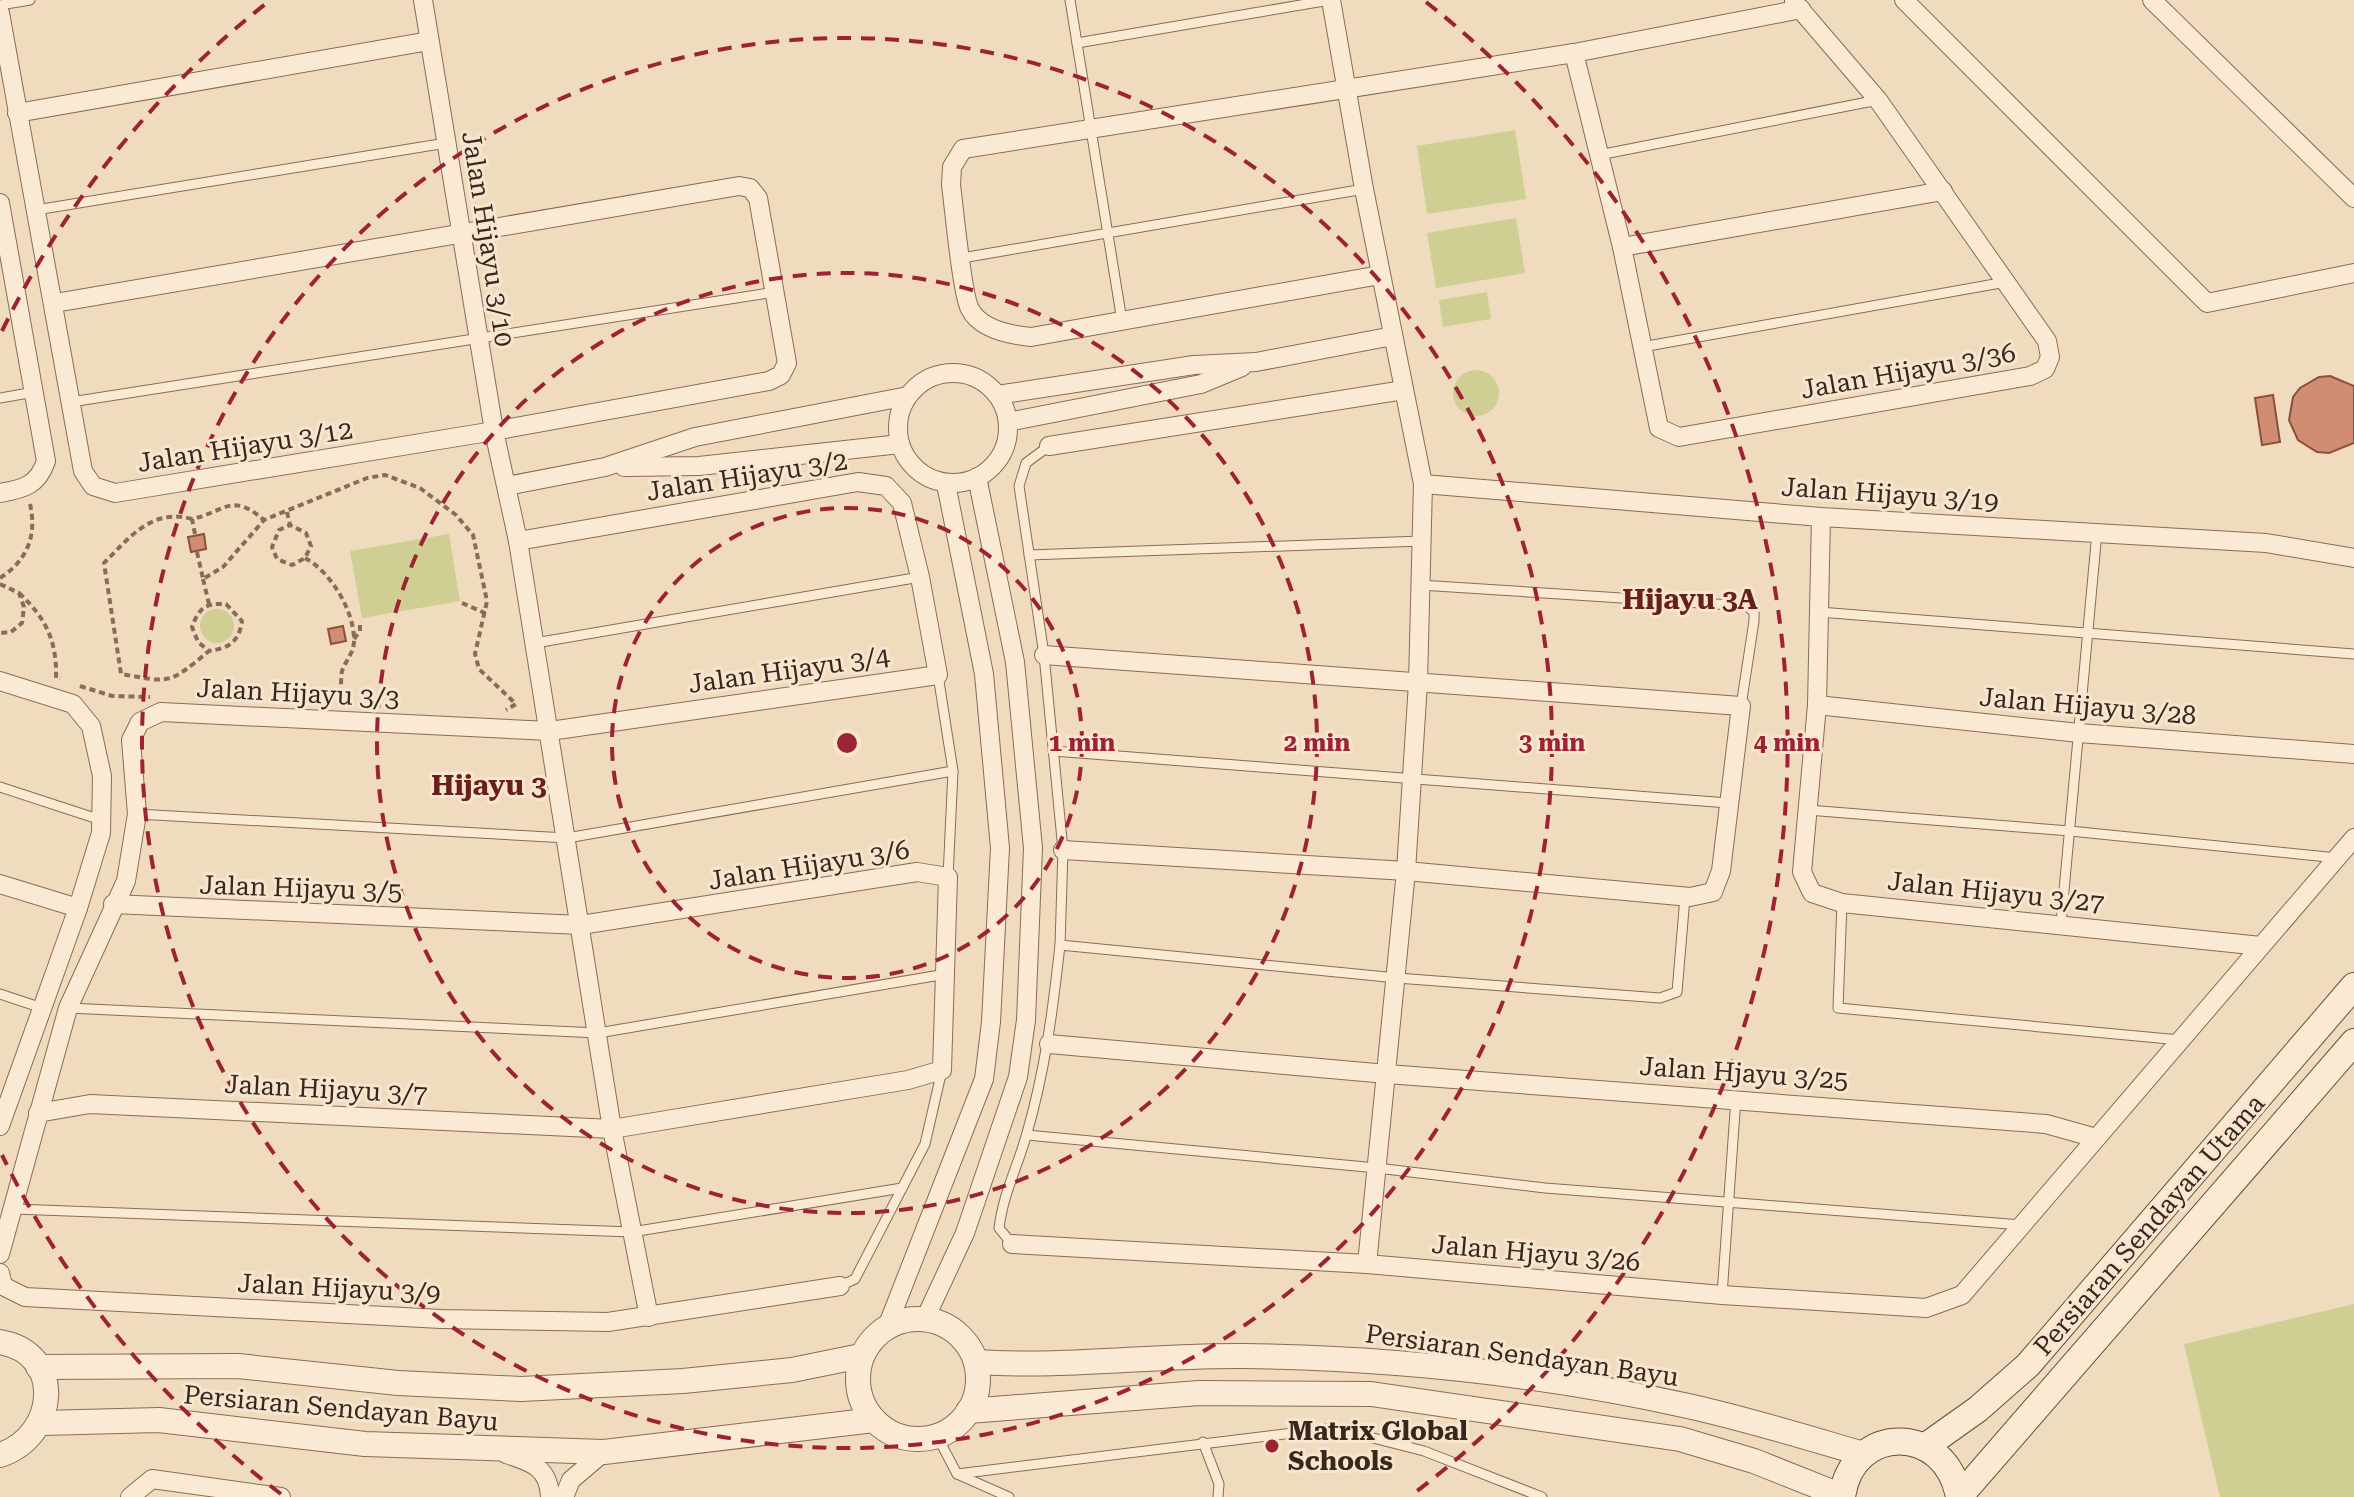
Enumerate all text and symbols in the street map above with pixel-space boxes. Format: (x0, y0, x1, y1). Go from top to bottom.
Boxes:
street label: Jalan Hijayu 3/10 (456, 129, 520, 349)
street label: Jalan Hijayu 3/36 (1798, 337, 2018, 405)
street label: Jalan Hijayu 3/12 (135, 414, 355, 478)
street label: Jalan Hijayu 3/2 (644, 445, 850, 507)
street label: Jalan Hijayu 3/19 (1780, 471, 2000, 517)
district label: Hijayu 3A (1622, 583, 1758, 616)
street label: Jalan Hijayu 3/4 (686, 641, 892, 699)
street label: Jalan Hijayu 3/3 (196, 673, 400, 713)
street label: Jalan Hijayu 3/28 (1978, 682, 2198, 730)
centre of rings (833, 729, 861, 757)
text: 1 min (1049, 729, 1115, 757)
text: 2 min (1284, 729, 1350, 757)
text: 3 min (1519, 729, 1585, 757)
text: 4 min (1754, 729, 1820, 757)
district label: Hijayu 3 (431, 769, 547, 802)
street label: Jalan Hijayu 3/6 (706, 834, 912, 896)
street label: Jalan Hijayu 3/27 (1886, 866, 2106, 918)
street label: Jalan Hijayu 3/5 (199, 869, 403, 907)
street label: Jalan Hjayu 3/25 (1639, 1051, 1849, 1095)
street label: Jalan Hijayu 3/7 (224, 1069, 428, 1109)
street label: Persiaran Sendayan Utama (2028, 1088, 2270, 1362)
street label: Jalan Hjayu 3/26 (1430, 1229, 1642, 1277)
street label: Jalan Hijayu 3/9 (237, 1268, 441, 1308)
street label: Persiaran Sendayan Bayu (1363, 1318, 1681, 1392)
street label: Persiaran Sendayan Bayu (182, 1379, 500, 1437)
place label: Matrix Global Schools (1288, 1416, 1468, 1476)
marker: Matrix Global Schools (1263, 1437, 1281, 1455)

